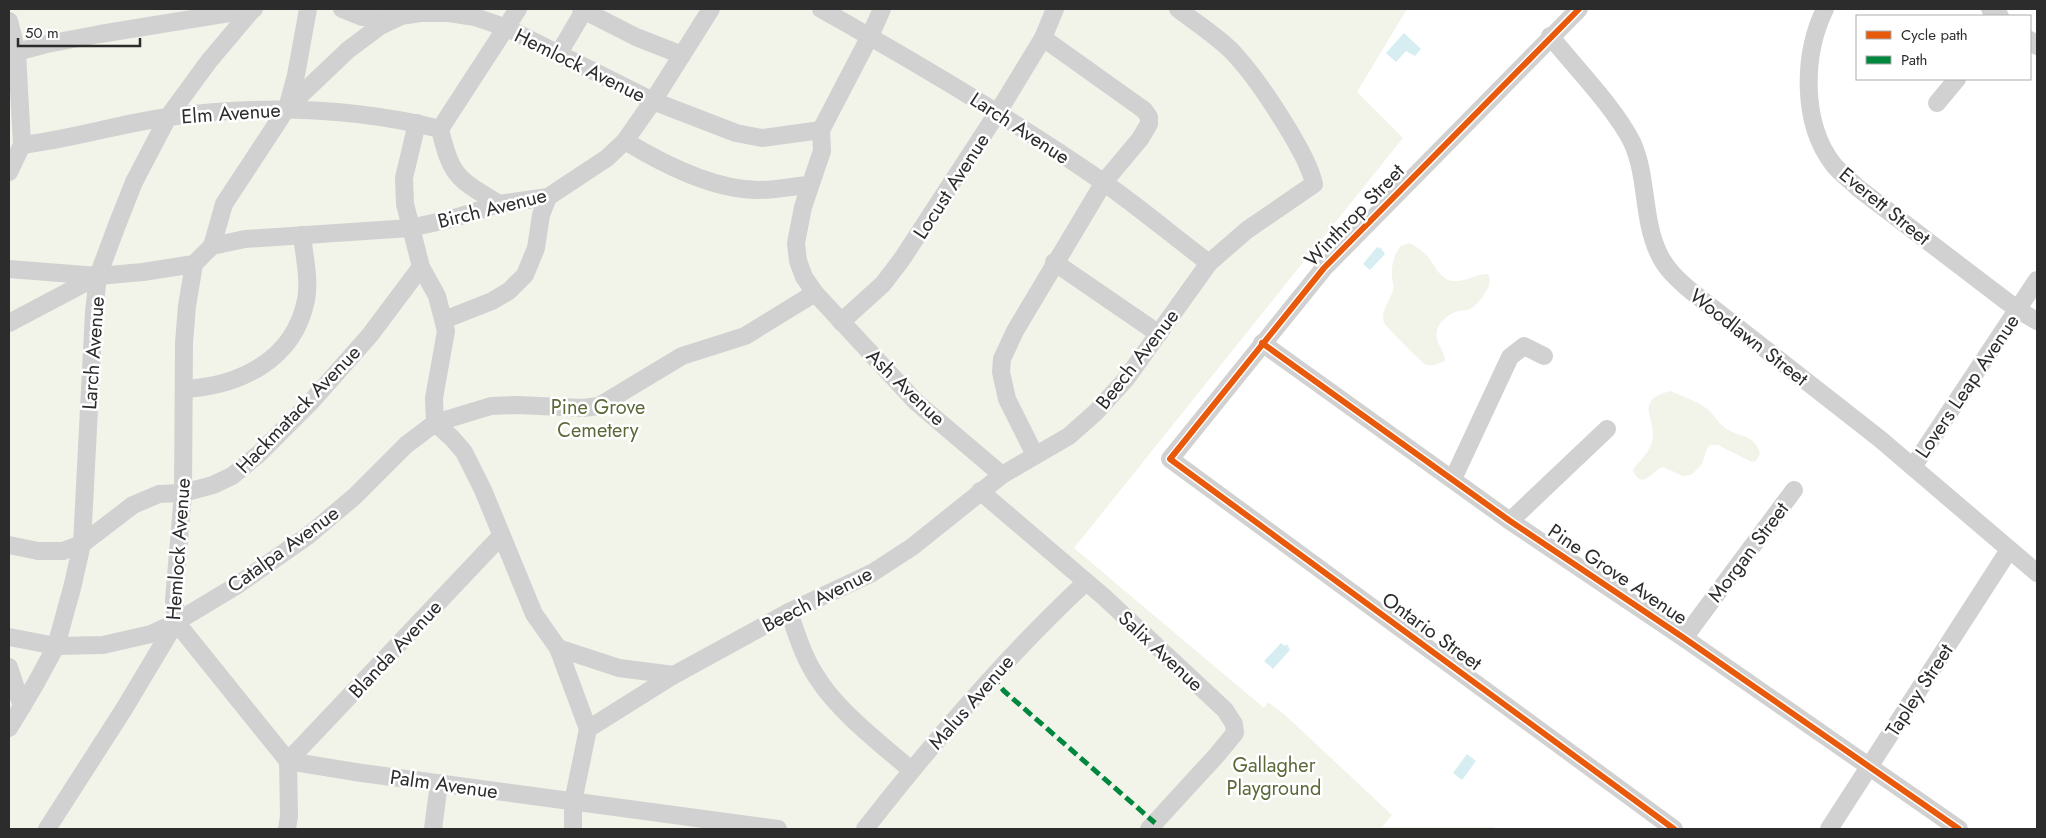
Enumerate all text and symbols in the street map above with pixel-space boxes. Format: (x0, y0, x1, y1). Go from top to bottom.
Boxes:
scale bar (18, 15, 140, 47)
legend (1856, 15, 2031, 80)
street label: Hemlock Avenue (509, 21, 650, 110)
text: 50 m (25, 22, 59, 44)
text: Cycle path (1901, 24, 1968, 46)
text: Path (1901, 49, 1927, 71)
street label: Larch Avenue (964, 85, 1075, 172)
street label: Elm Avenue (180, 96, 282, 131)
street label: Locust Avenue (906, 128, 997, 245)
street label: Winthrop Street (1298, 157, 1411, 273)
street label: Everett Street (1833, 161, 1937, 252)
street label: Birch Avenue (435, 181, 550, 236)
street label: Woodlawn Street (1683, 282, 1814, 393)
street label: Larch Avenue (75, 295, 112, 411)
street label: Beech Avenue (1089, 303, 1186, 416)
street label: Lovers Leap Avenue (1908, 309, 2026, 464)
street label: Hackmatack Avenue (229, 339, 367, 480)
street label: Ash Avenue (860, 342, 952, 433)
park label: Pine Grove Cemetery (551, 393, 645, 445)
street label: Hemlock Avenue (159, 477, 198, 621)
street label: Morgan Street (1701, 496, 1796, 609)
street label: Catalpa Avenue (222, 499, 345, 600)
street label: Pine Grove Avenue (1542, 517, 1693, 632)
street label: Beech Avenue (757, 559, 877, 640)
street label: Ontario Street (1376, 585, 1488, 678)
street label: Blanda Avenue (342, 594, 449, 705)
street label: Salix Avenue (1112, 604, 1210, 698)
street label: Tapley Street (1879, 638, 1960, 742)
street label: Malus Avenue (922, 649, 1021, 756)
park label: Gallagher Playground (1227, 751, 1321, 803)
street label: Palm Avenue (388, 763, 500, 806)

